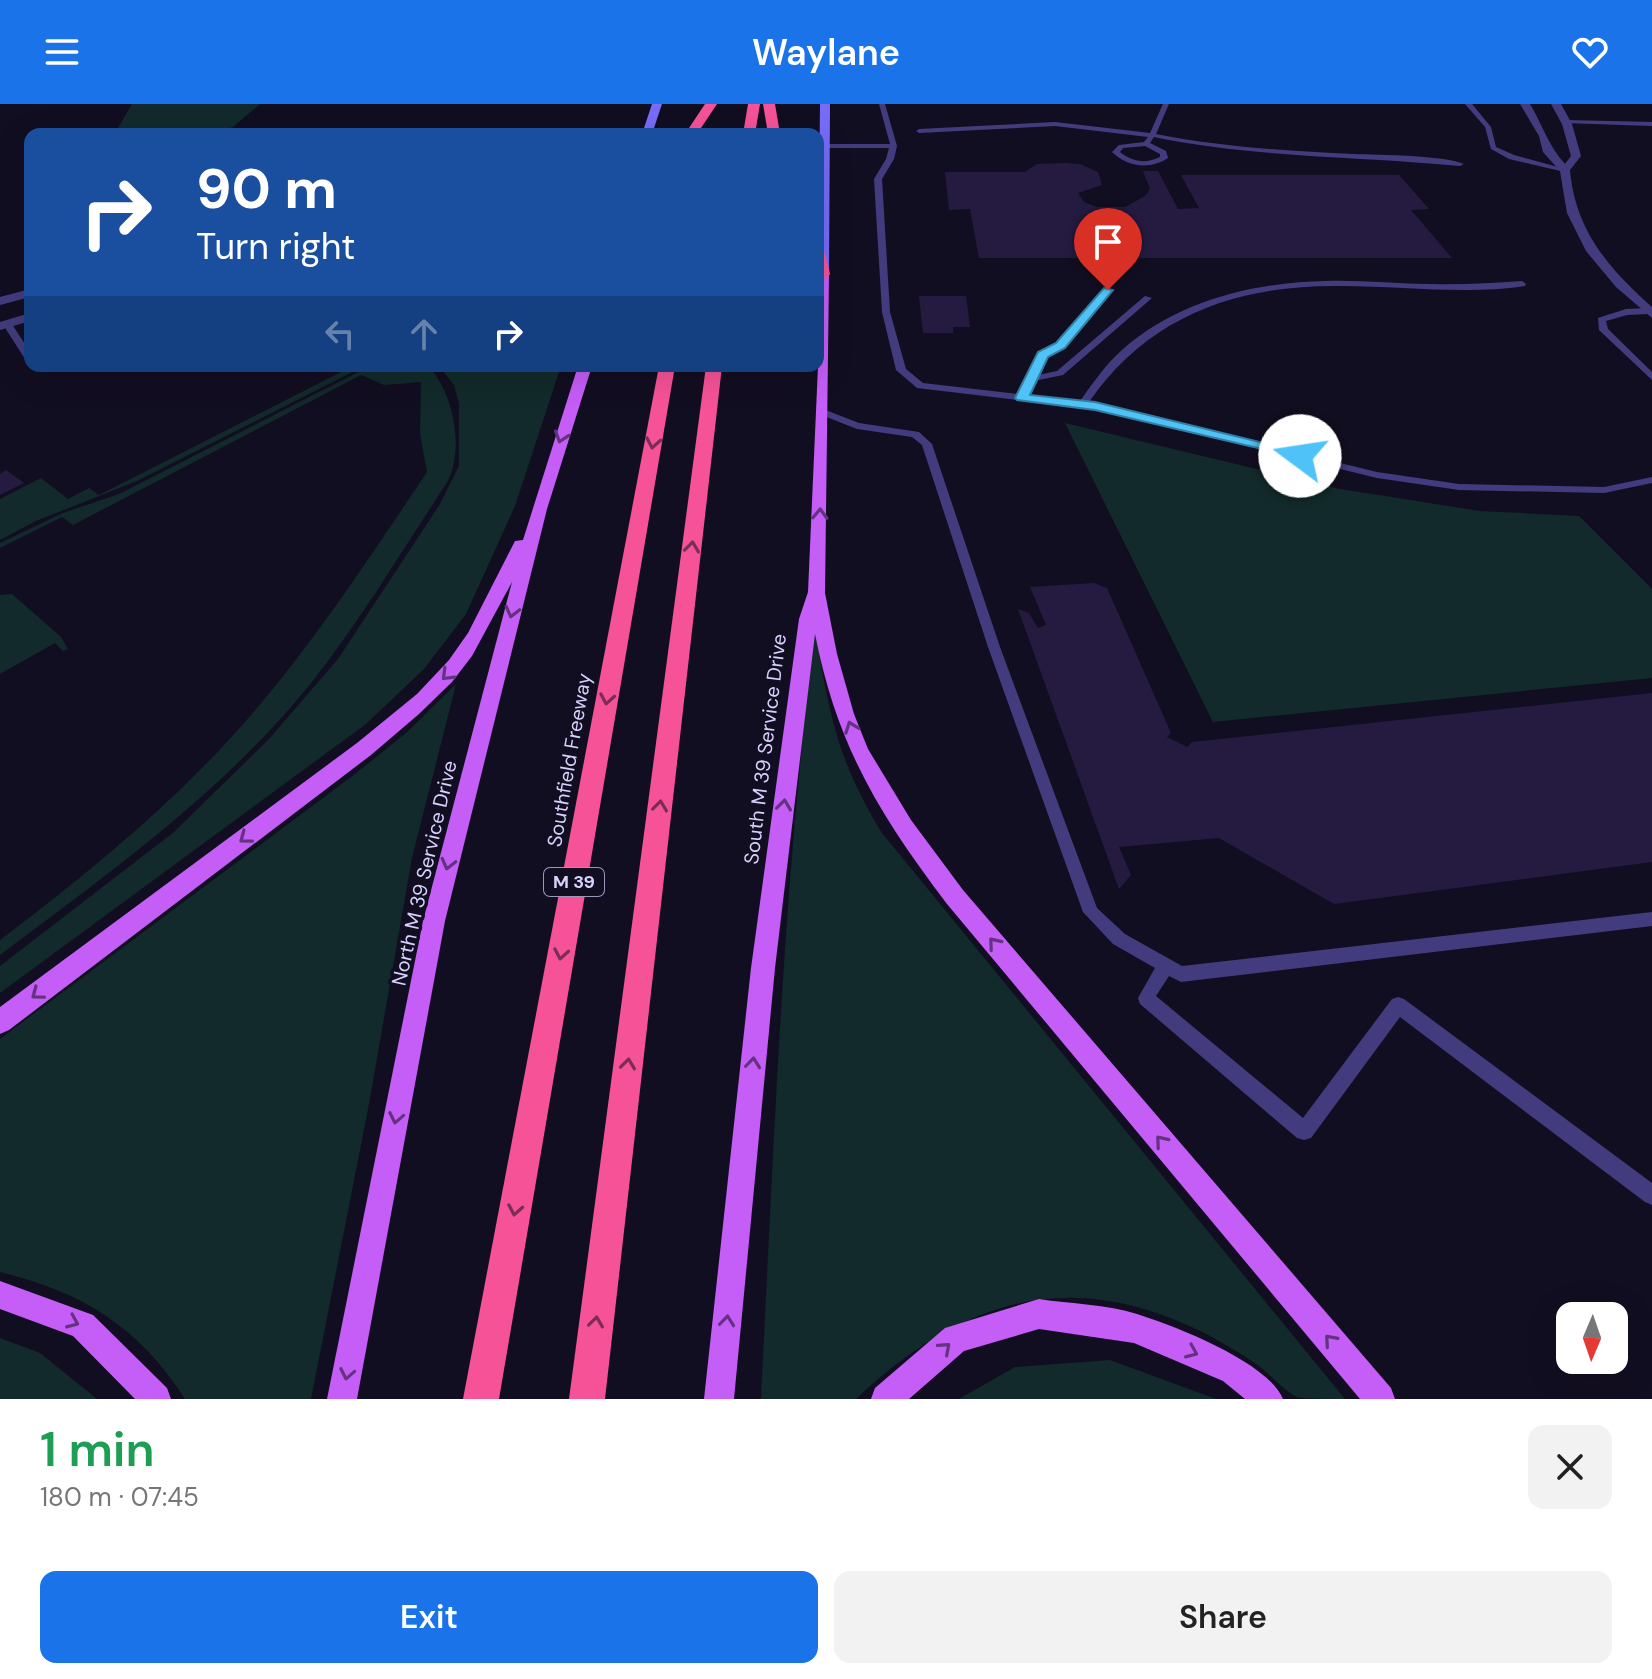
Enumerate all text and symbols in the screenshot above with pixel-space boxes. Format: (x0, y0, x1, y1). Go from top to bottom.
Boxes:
text: Waylane (752, 29, 900, 76)
icon: menu (40, 30, 84, 74)
icon: heart (1568, 30, 1612, 74)
text: 90 m (196, 152, 337, 225)
icon: right (64, 160, 168, 264)
pin (1074, 208, 1142, 290)
icon: arrive (1086, 220, 1130, 264)
text: Turn right (196, 223, 355, 270)
icon: left (318, 312, 362, 356)
icon: ahead (402, 312, 446, 356)
icon: right (486, 312, 530, 356)
position arrow (1258, 414, 1342, 498)
one-way arrow (555, 430, 571, 444)
one-way arrow (646, 436, 663, 450)
one-way arrow (811, 507, 828, 520)
one-way arrow (683, 541, 700, 554)
one-way arrow (505, 604, 522, 618)
street label: South M 39 Service Drive (738, 632, 792, 866)
one-way arrow (442, 666, 456, 680)
street label: Southfield Freeway (541, 671, 597, 849)
one-way arrow (599, 692, 616, 705)
one-way arrow (844, 721, 860, 735)
street label: North M 39 Service Drive (385, 758, 463, 988)
one-way arrow (775, 798, 792, 811)
one-way arrow (651, 799, 668, 812)
one-way arrow (240, 829, 254, 843)
one-way arrow (441, 856, 458, 870)
road number: M 39 (544, 868, 604, 896)
one-way arrow (989, 937, 1004, 952)
one-way arrow (553, 948, 570, 961)
one-way arrow (31, 985, 46, 999)
one-way arrow (744, 1056, 761, 1069)
one-way arrow (619, 1057, 636, 1070)
one-way arrow (388, 1111, 405, 1125)
one-way arrow (1156, 1136, 1171, 1151)
one-way arrow (507, 1204, 524, 1217)
north arrow (1556, 1302, 1628, 1374)
map controls (1556, 1302, 1628, 1374)
one-way arrow (65, 1313, 79, 1329)
one-way arrow (718, 1314, 735, 1327)
one-way arrow (587, 1315, 604, 1328)
one-way arrow (1325, 1334, 1339, 1349)
one-way arrow (936, 1343, 951, 1358)
one-way arrow (1184, 1343, 1198, 1359)
one-way arrow (340, 1367, 357, 1380)
text: 1 min (40, 1418, 155, 1481)
button: close (1528, 1425, 1612, 1509)
text: 180 m · 07:45 (40, 1480, 199, 1514)
button: Exit (40, 1571, 818, 1663)
button: Share (834, 1571, 1612, 1663)

